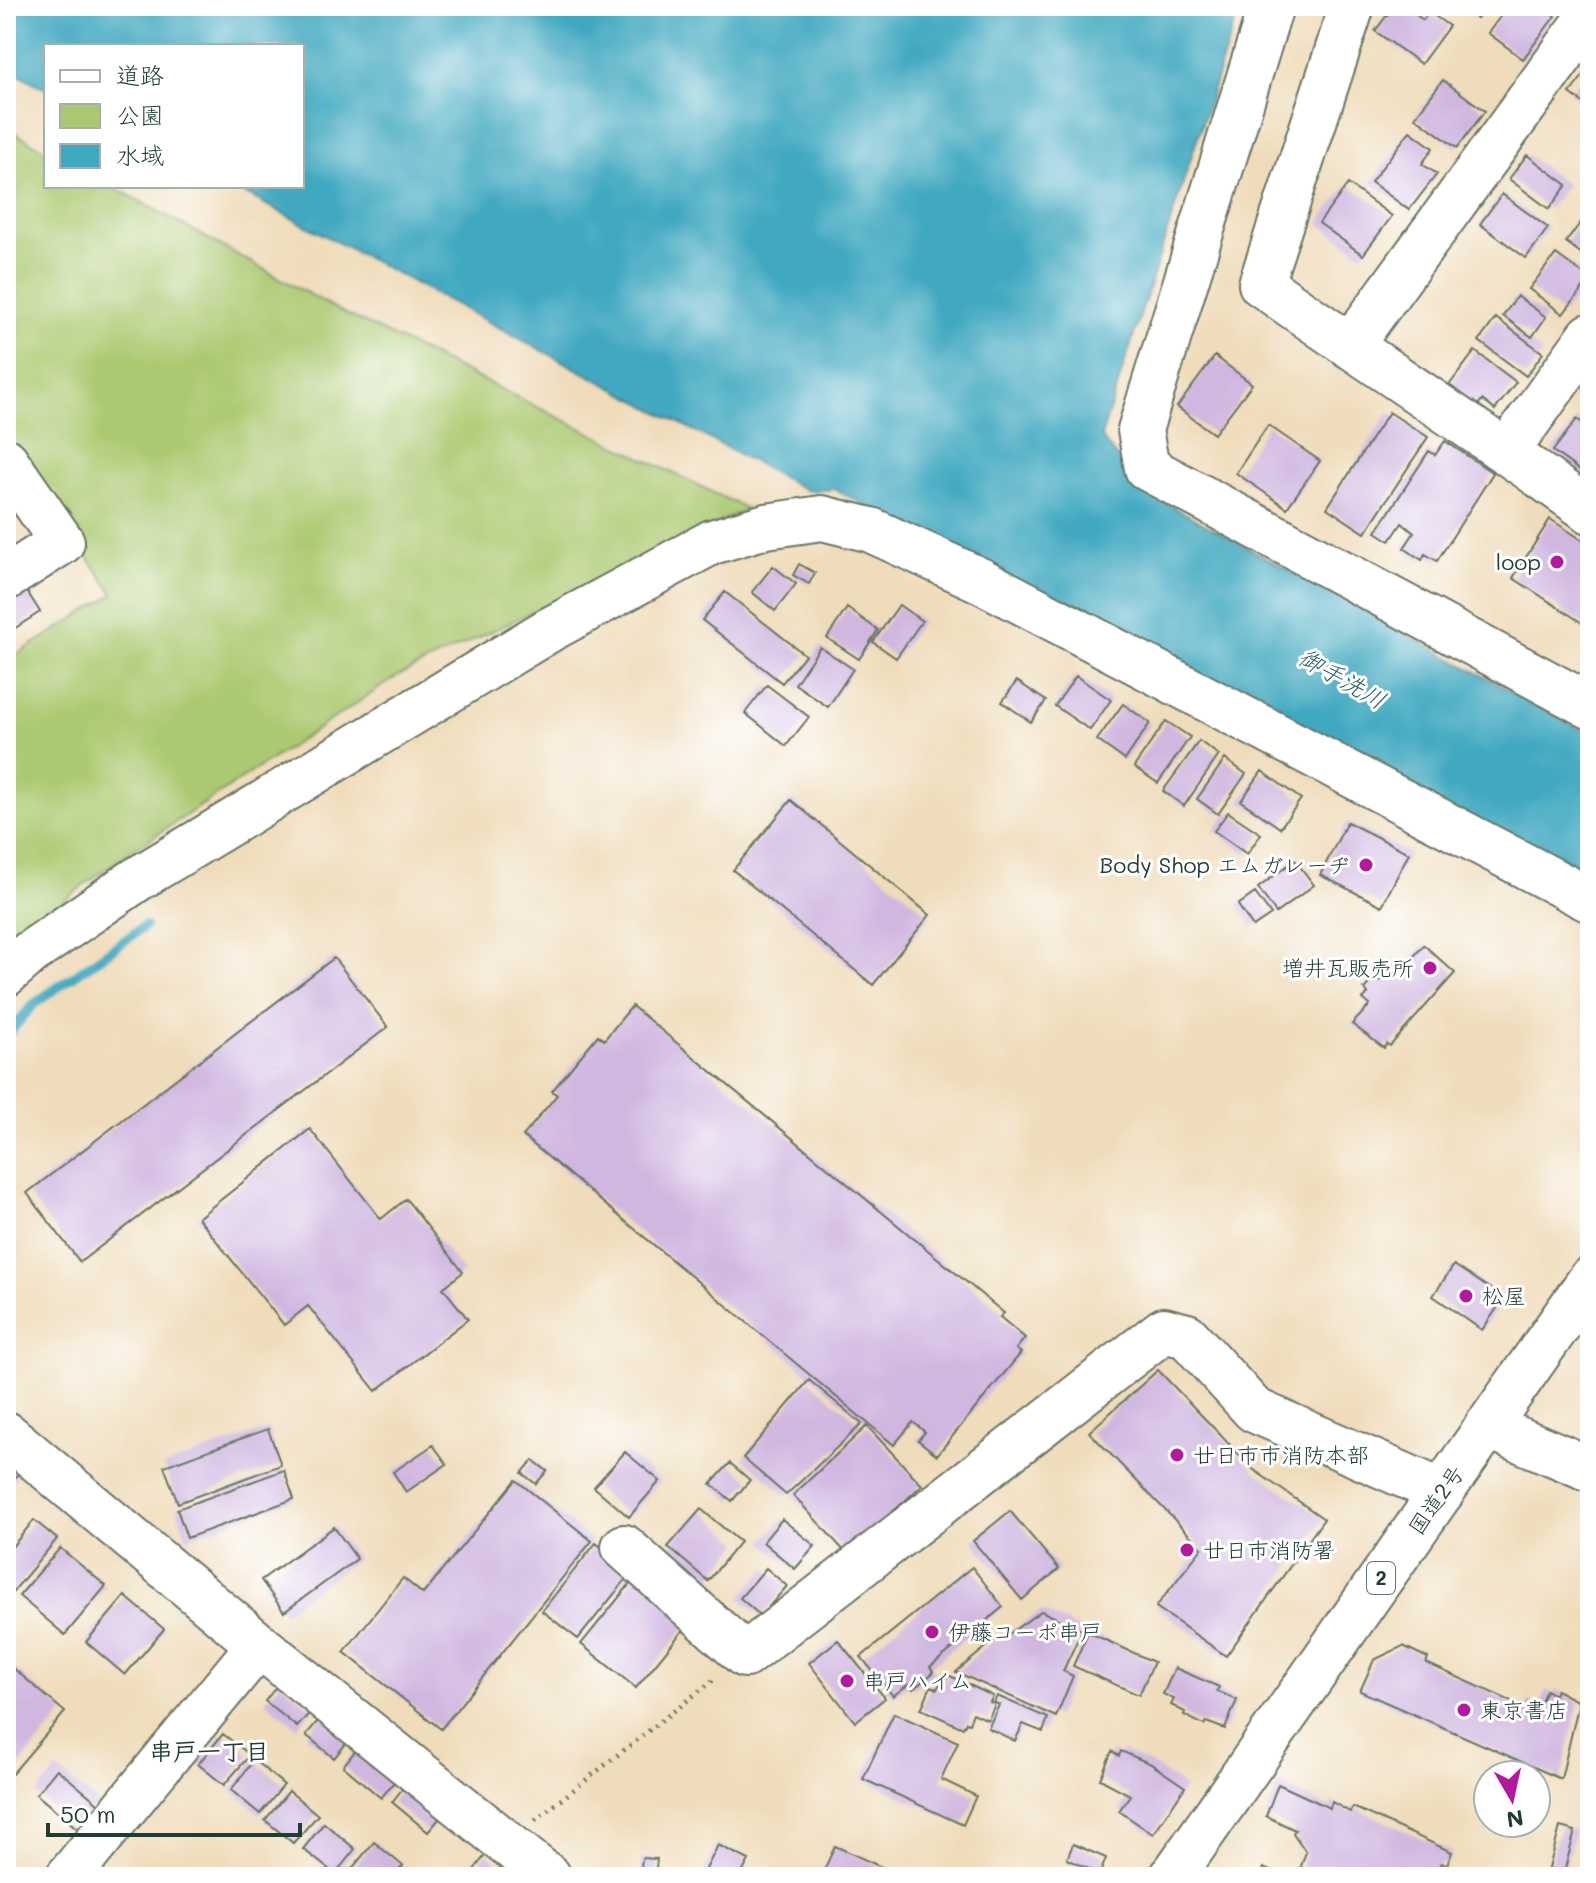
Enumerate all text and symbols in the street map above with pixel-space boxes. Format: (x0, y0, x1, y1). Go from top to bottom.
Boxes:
legend (44, 44, 304, 188)
text: 道路 (116, 59, 164, 90)
text: 公園 (116, 99, 164, 130)
text: 水域 (116, 139, 164, 170)
place label: loop (1496, 547, 1541, 576)
marker: loop (1548, 553, 1566, 571)
water label: 御手洗川 (1293, 640, 1392, 715)
place label: Body Shop エムガレーヂ (1099, 850, 1350, 879)
marker: Body Shop エムガレーヂ (1357, 856, 1375, 874)
place label: 増井瓦販売所 (1282, 953, 1414, 982)
marker: 増井瓦販売所 (1421, 959, 1439, 977)
place label: 松屋 (1482, 1281, 1526, 1310)
marker: 松屋 (1457, 1287, 1475, 1305)
place label: 廿日市市消防本部 (1193, 1440, 1369, 1469)
marker: 廿日市市消防本部 (1168, 1446, 1186, 1464)
street label: 国道2号 (1401, 1459, 1470, 1540)
place label: 廿日市消防署 (1203, 1535, 1335, 1564)
marker: 廿日市消防署 (1178, 1541, 1196, 1559)
road number: 2 (1367, 1562, 1395, 1594)
place label: 伊藤コーポ串戸 (948, 1617, 1102, 1646)
marker: 伊藤コーポ串戸 (923, 1623, 941, 1641)
place label: 串戸ハイム (863, 1666, 972, 1695)
marker: 串戸ハイム (838, 1672, 856, 1690)
place label: 東京書店 (1480, 1695, 1568, 1724)
marker: 東京書店 (1455, 1701, 1473, 1719)
district label: 串戸一丁目 (149, 1735, 269, 1766)
north arrow (1472, 1759, 1552, 1839)
scale bar (48, 1787, 300, 1837)
text: 50 m (60, 1798, 116, 1829)
text: N (1505, 1804, 1526, 1835)

